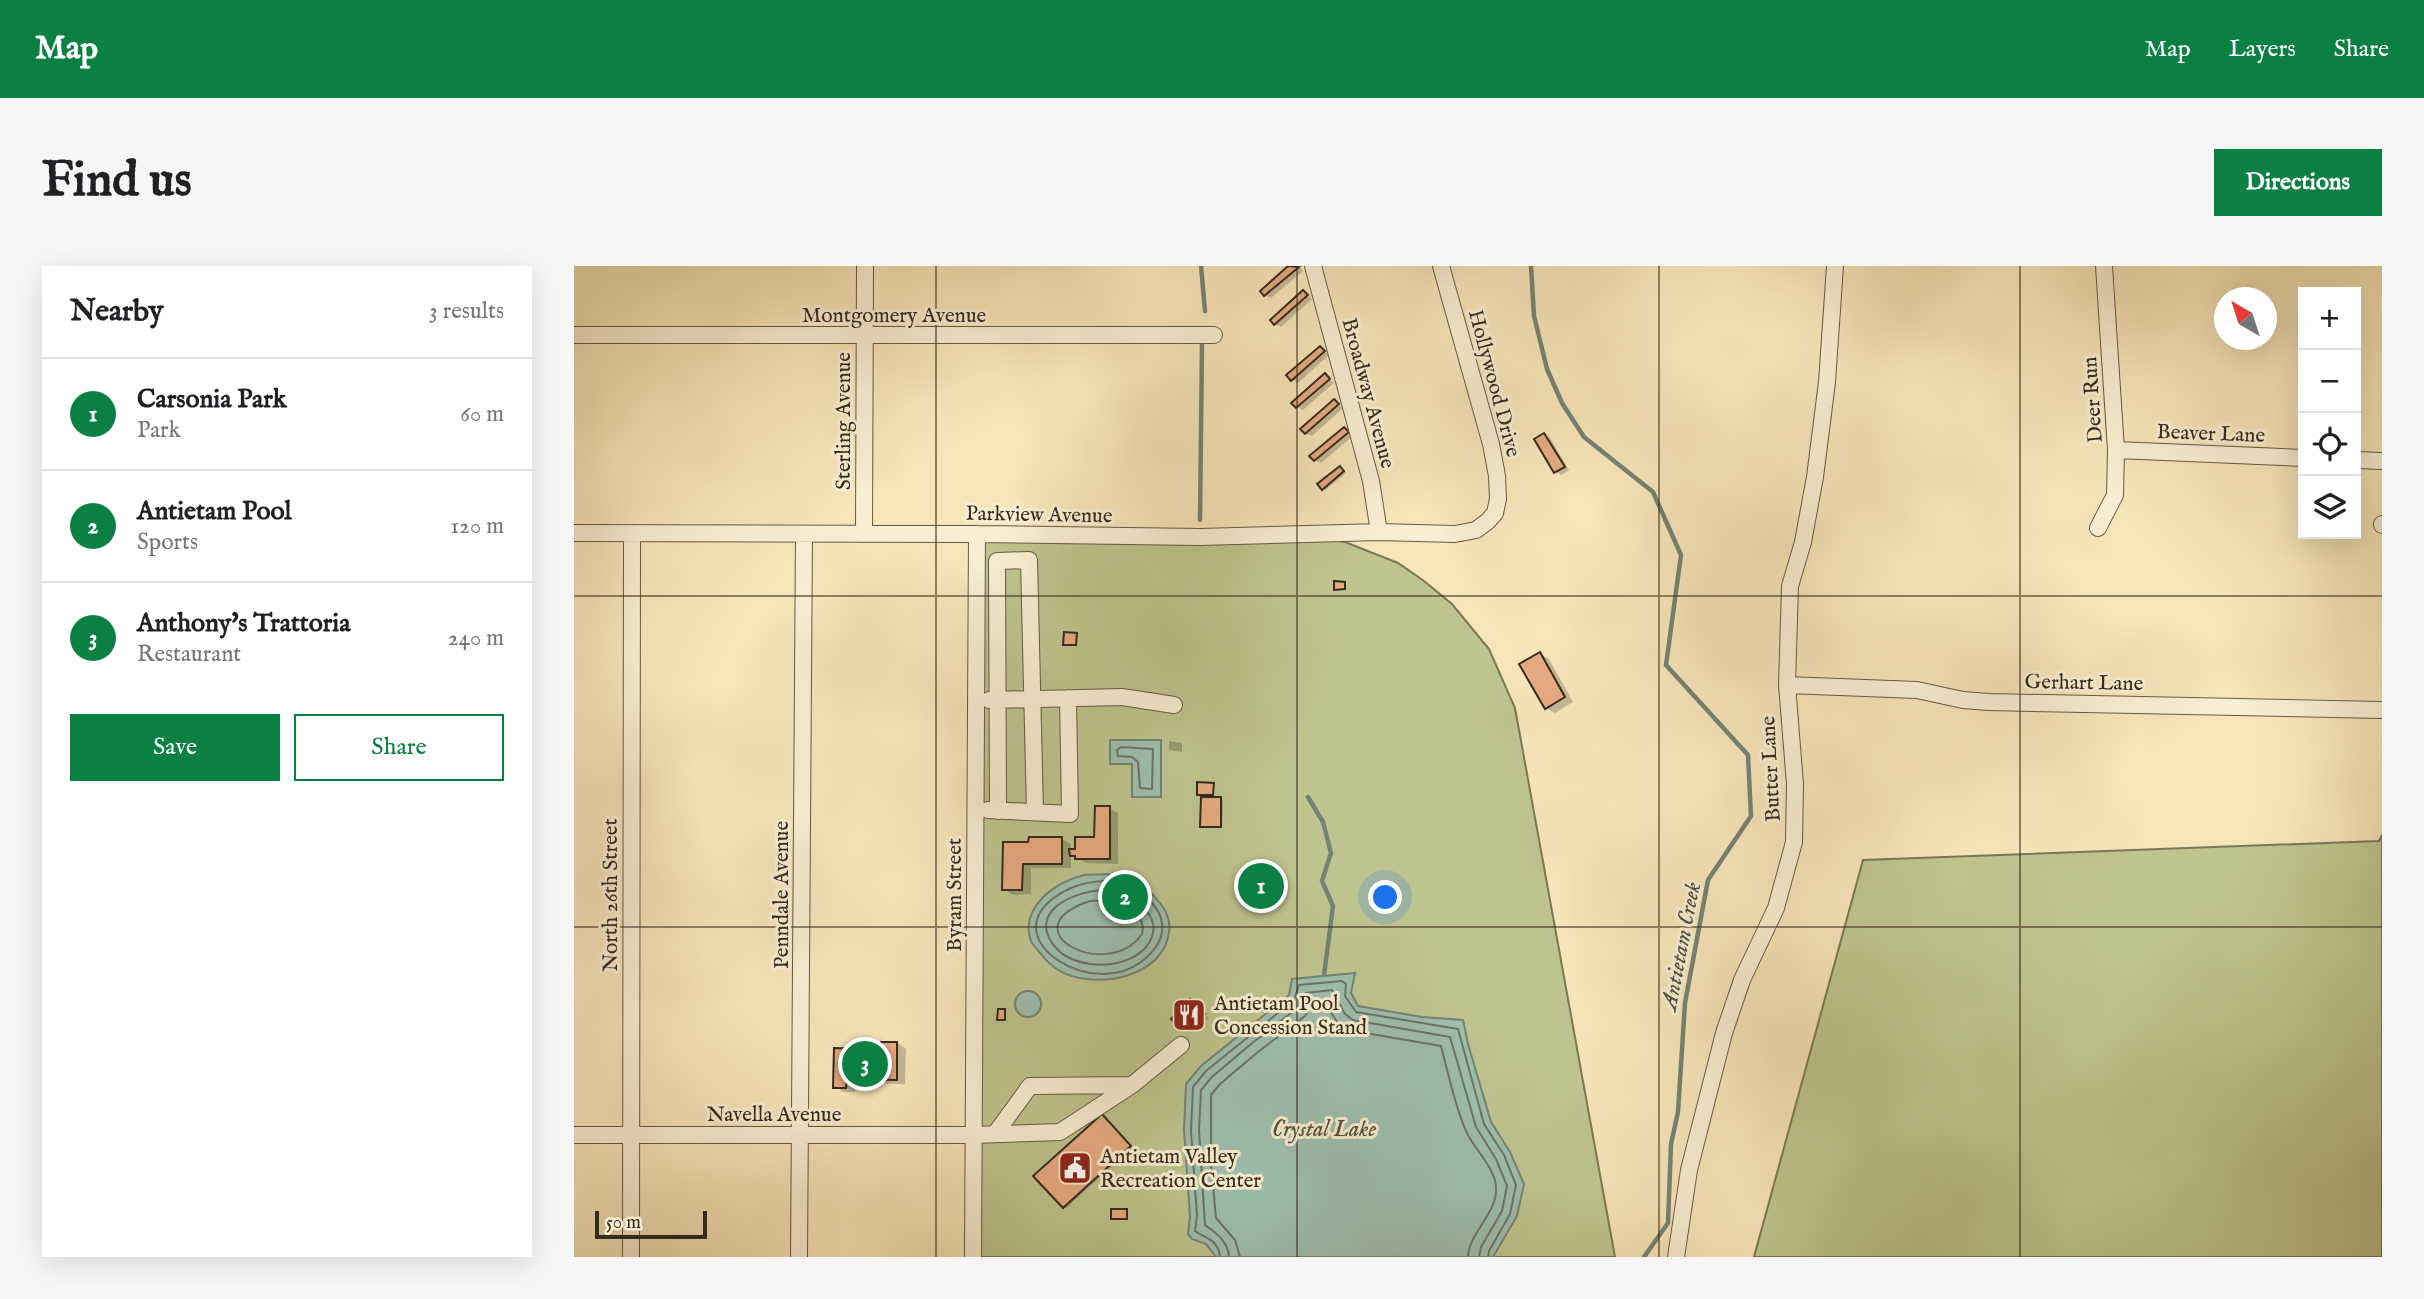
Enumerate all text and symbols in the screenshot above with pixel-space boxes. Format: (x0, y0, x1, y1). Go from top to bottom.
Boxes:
text: Map (35, 28, 98, 70)
text: Map (2145, 34, 2191, 65)
text: Layers (2229, 34, 2296, 65)
text: Share (2334, 34, 2389, 65)
button: Directions (2214, 149, 2382, 216)
text: Find us (42, 151, 192, 213)
north arrow (2214, 287, 2277, 350)
map controls (2298, 287, 2361, 539)
button: + (2298, 287, 2361, 350)
text: Nearby (70, 293, 163, 331)
text: 3 results (429, 297, 504, 326)
street label: Montgomery Avenue (802, 303, 987, 330)
street label: Hollywood Drive (1461, 307, 1526, 460)
street label: Broadway Avenue (1334, 315, 1401, 472)
button: − (2298, 350, 2361, 413)
street label: Sterling Avenue (831, 352, 858, 490)
street label: Deer Run (2077, 356, 2110, 444)
text: Carsonia Park (137, 383, 287, 416)
text: 1 (89, 400, 97, 429)
text: 60 m (460, 400, 504, 429)
button: locate (2298, 413, 2361, 476)
text: Park (137, 416, 181, 445)
street label: Beaver Lane (2156, 419, 2266, 450)
button: layers (2298, 476, 2361, 539)
text: Antietam Pool (137, 495, 292, 528)
street label: Parkview Avenue (965, 501, 1113, 530)
text: 2 (88, 512, 98, 541)
text: 120 m (451, 512, 504, 541)
text: Sports (137, 528, 198, 557)
text: Anthony's Trattoria (137, 607, 350, 640)
text: 3 (89, 624, 97, 653)
text: 240 m (448, 624, 504, 653)
text: Restaurant (137, 640, 241, 669)
street label: Gerhart Lane (2024, 669, 2144, 698)
button: Save (70, 714, 280, 781)
button: Share (294, 714, 504, 781)
street label: Butter Lane (1755, 715, 1788, 823)
street label: North 26th Street (598, 818, 625, 972)
street label: Penndale Avenue (769, 821, 796, 969)
street label: Byram Street (942, 838, 969, 952)
pin: 1 (1238, 860, 1284, 912)
pin: 2 (1102, 871, 1148, 923)
your location (1368, 880, 1402, 914)
water label: Antietam Creek (1654, 880, 1708, 1015)
place label: Antietam Pool Concession Stand (1213, 991, 1368, 1042)
restaurant icon: Antietam Pool Concession Stand (1170, 996, 1208, 1034)
pin: 3 (842, 1038, 888, 1090)
street label: Navella Avenue (707, 1102, 842, 1129)
water label: Crystal Lake (1272, 1115, 1376, 1144)
place label: Antietam Valley Recreation Center (1099, 1144, 1261, 1195)
public building icon: Antietam Valley Recreation Center (1056, 1149, 1094, 1187)
scale bar (595, 1208, 707, 1240)
text: 50 m (606, 1211, 641, 1235)

